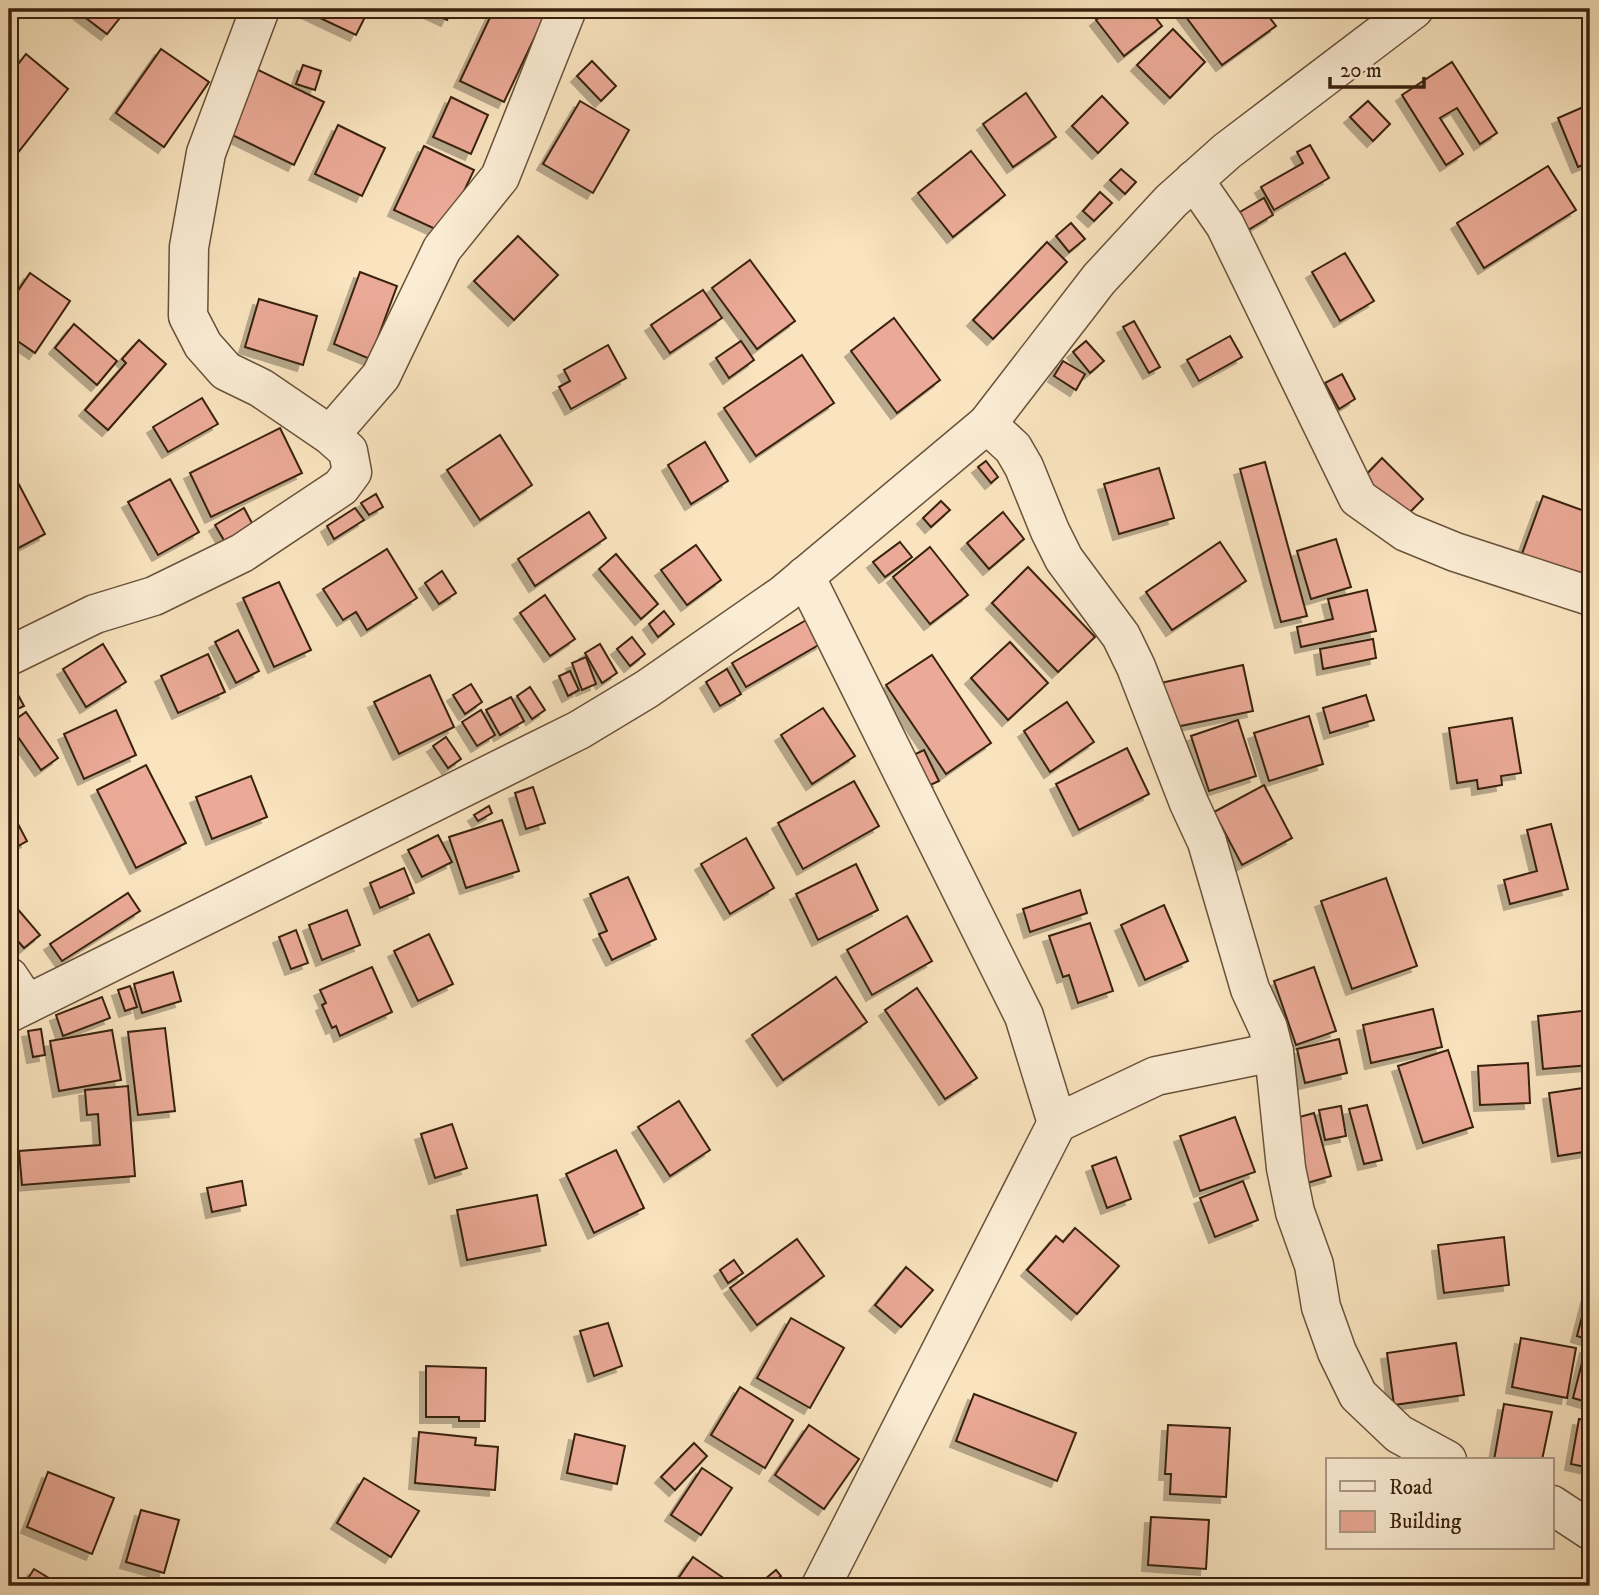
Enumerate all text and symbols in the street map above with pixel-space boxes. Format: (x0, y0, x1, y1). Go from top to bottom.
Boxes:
scale bar (1330, 46, 1424, 90)
text: 20 m (1340, 58, 1382, 84)
legend (1326, 1458, 1554, 1550)
text: Road (1389, 1475, 1433, 1501)
text: Building (1389, 1509, 1462, 1535)

